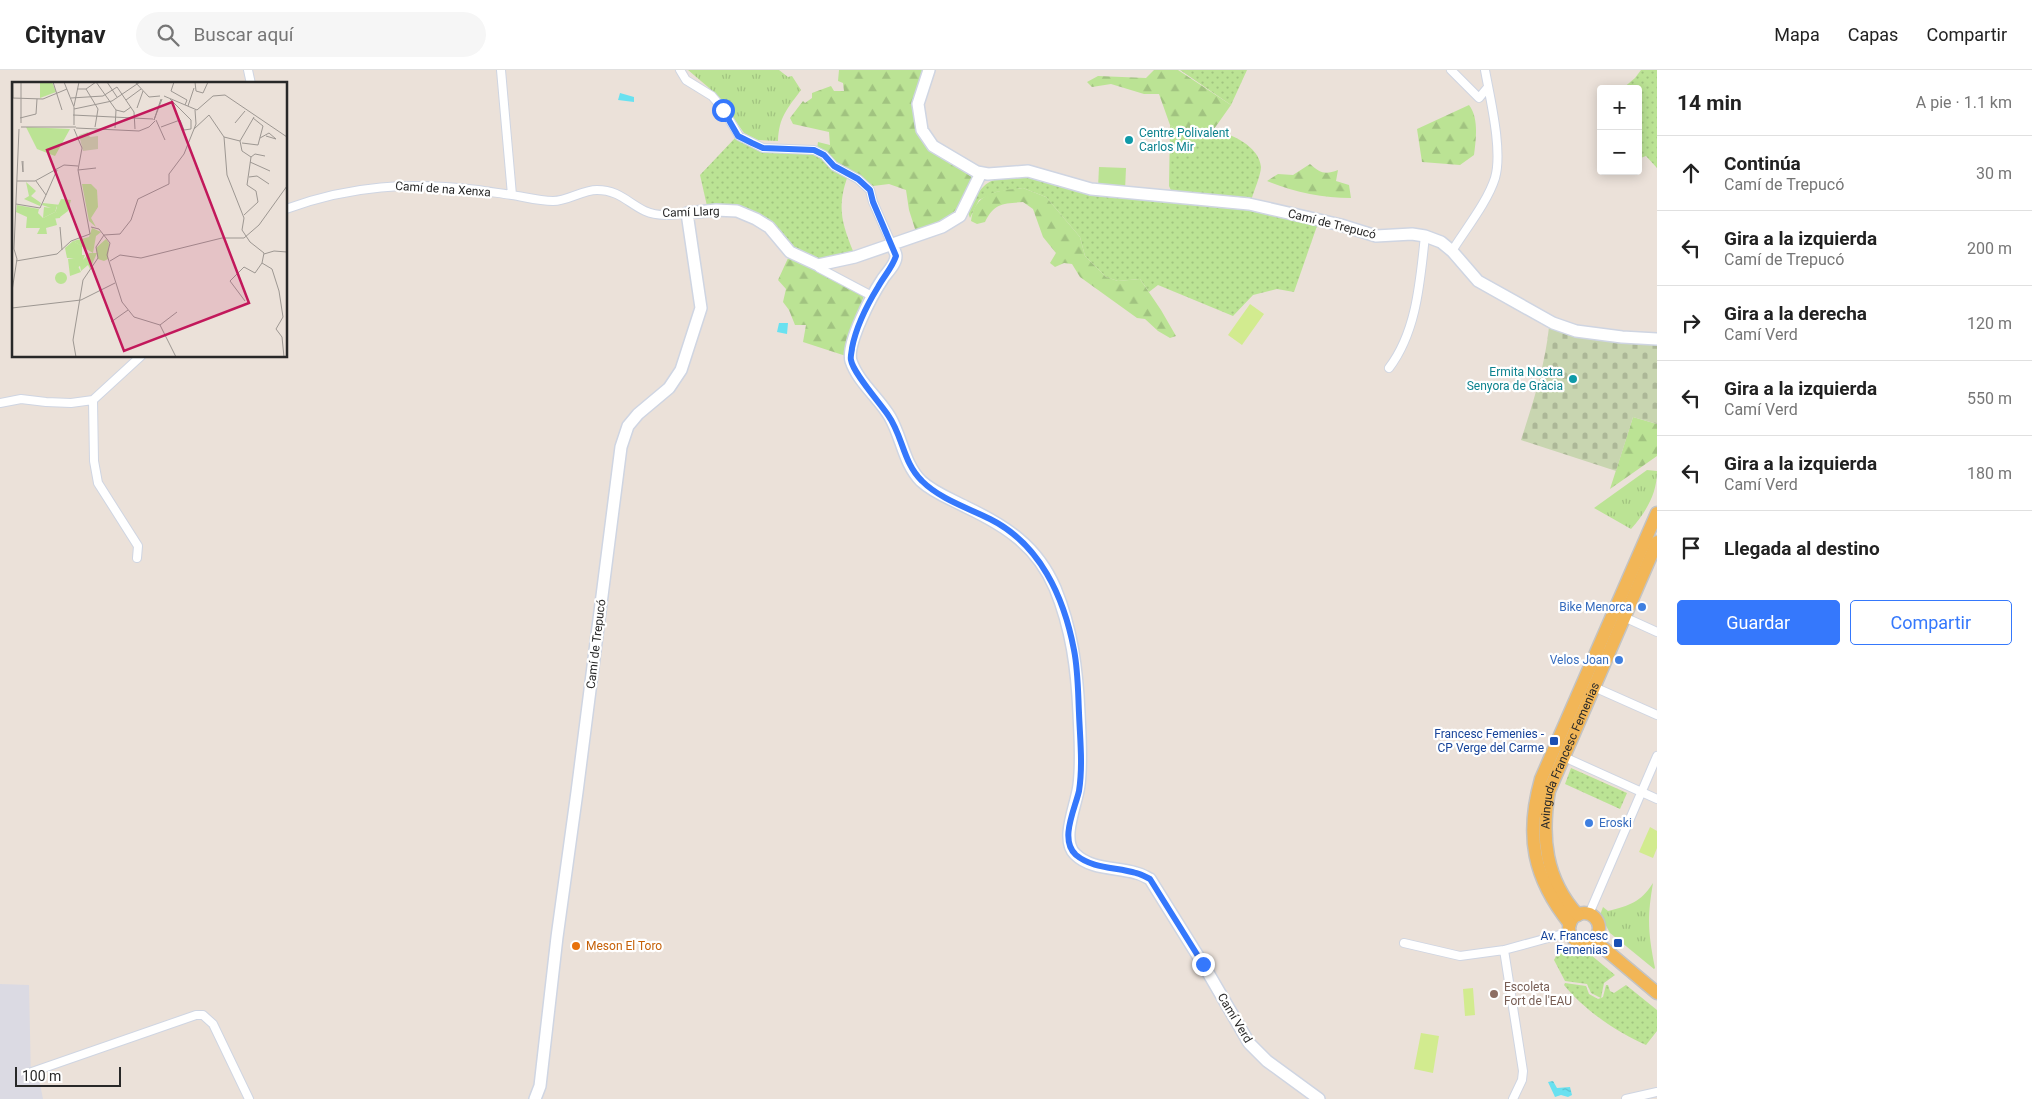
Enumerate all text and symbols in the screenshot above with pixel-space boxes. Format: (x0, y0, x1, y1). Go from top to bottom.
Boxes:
search box (136, 12, 486, 57)
text: Citynav (25, 21, 106, 49)
icon: search (154, 21, 182, 49)
text: Buscar aquí (194, 23, 293, 46)
text: Mapa (1774, 24, 1820, 45)
text: Capas (1848, 24, 1898, 45)
text: Compartir (1926, 24, 2007, 45)
inset map (12, 82, 288, 358)
map controls (1597, 85, 1642, 175)
button: + (1597, 85, 1642, 130)
text: 14 min (1677, 91, 1742, 115)
text: A pie · 1.1 km (1916, 93, 2012, 112)
route start (712, 99, 735, 122)
place label: Centre Polivalent Carlos Mir (1139, 126, 1229, 154)
button: − (1597, 130, 1642, 175)
marker: Centre Polivalent Carlos Mir (1123, 134, 1135, 146)
text: Continúa (1724, 152, 1801, 175)
icon: ahead (1677, 159, 1705, 187)
text: 30 m (1976, 164, 2012, 183)
text: Camí de Trepucó (1724, 175, 1844, 194)
street label: Camí de na Xenxa (395, 179, 491, 199)
street label: Camí Llarg (662, 204, 720, 220)
street label: Camí de Trepucó (1287, 206, 1378, 242)
text: Gira a la izquierda (1724, 227, 1877, 250)
icon: left (1677, 234, 1705, 262)
text: 200 m (1967, 239, 2012, 258)
text: Camí de Trepucó (1724, 250, 1844, 269)
text: Gira a la derecha (1724, 302, 1867, 325)
icon: right (1677, 309, 1705, 337)
text: 120 m (1967, 314, 2012, 333)
text: Camí Verd (1724, 325, 1798, 344)
place label: Ermita Nostra Senyora de Gràcia (1467, 365, 1563, 393)
marker: Ermita Nostra Senyora de Gràcia (1567, 373, 1579, 385)
text: Gira a la izquierda (1724, 377, 1877, 400)
icon: left (1677, 384, 1705, 412)
text: 550 m (1967, 389, 2012, 408)
text: Camí Verd (1724, 400, 1798, 419)
text: Gira a la izquierda (1724, 452, 1877, 475)
icon: left (1677, 459, 1705, 487)
text: 180 m (1967, 464, 2012, 483)
text: Camí Verd (1724, 475, 1798, 494)
icon: arrive (1677, 534, 1705, 562)
text: Llegada al destino (1724, 537, 1880, 560)
street label: Camí de Trepucó (584, 598, 608, 690)
place label: Bike Menorca (1559, 600, 1632, 614)
button: Guardar (1677, 600, 1840, 645)
button: Compartir (1850, 600, 2012, 645)
marker: Bike Menorca (1636, 601, 1648, 613)
place label: Velos Joan (1550, 653, 1609, 667)
marker: Velos Joan (1613, 654, 1625, 666)
street label: Avinguda Francesc Femenias (1538, 680, 1602, 829)
place label: Francesc Femenies - CP Verge del Carme (1434, 727, 1545, 755)
marker: Francesc Femenies - CP Verge del Carme (1548, 735, 1560, 747)
place label: Eroski (1599, 816, 1632, 830)
marker: Eroski (1583, 817, 1595, 829)
place label: Av. Francesc Femenias (1541, 929, 1608, 957)
marker: Av. Francesc Femenias (1612, 937, 1624, 949)
place label: Meson El Toro (586, 939, 662, 953)
marker: Meson El Toro (570, 940, 582, 952)
route end (1192, 953, 1215, 976)
place label: Escoleta Fort de l'EAU (1504, 980, 1572, 1008)
marker: Escoleta Fort de l'EAU (1488, 988, 1500, 1000)
street label: Camí Verd (1215, 991, 1255, 1045)
scale bar (15, 1064, 121, 1087)
text: 100 m (22, 1068, 61, 1084)

